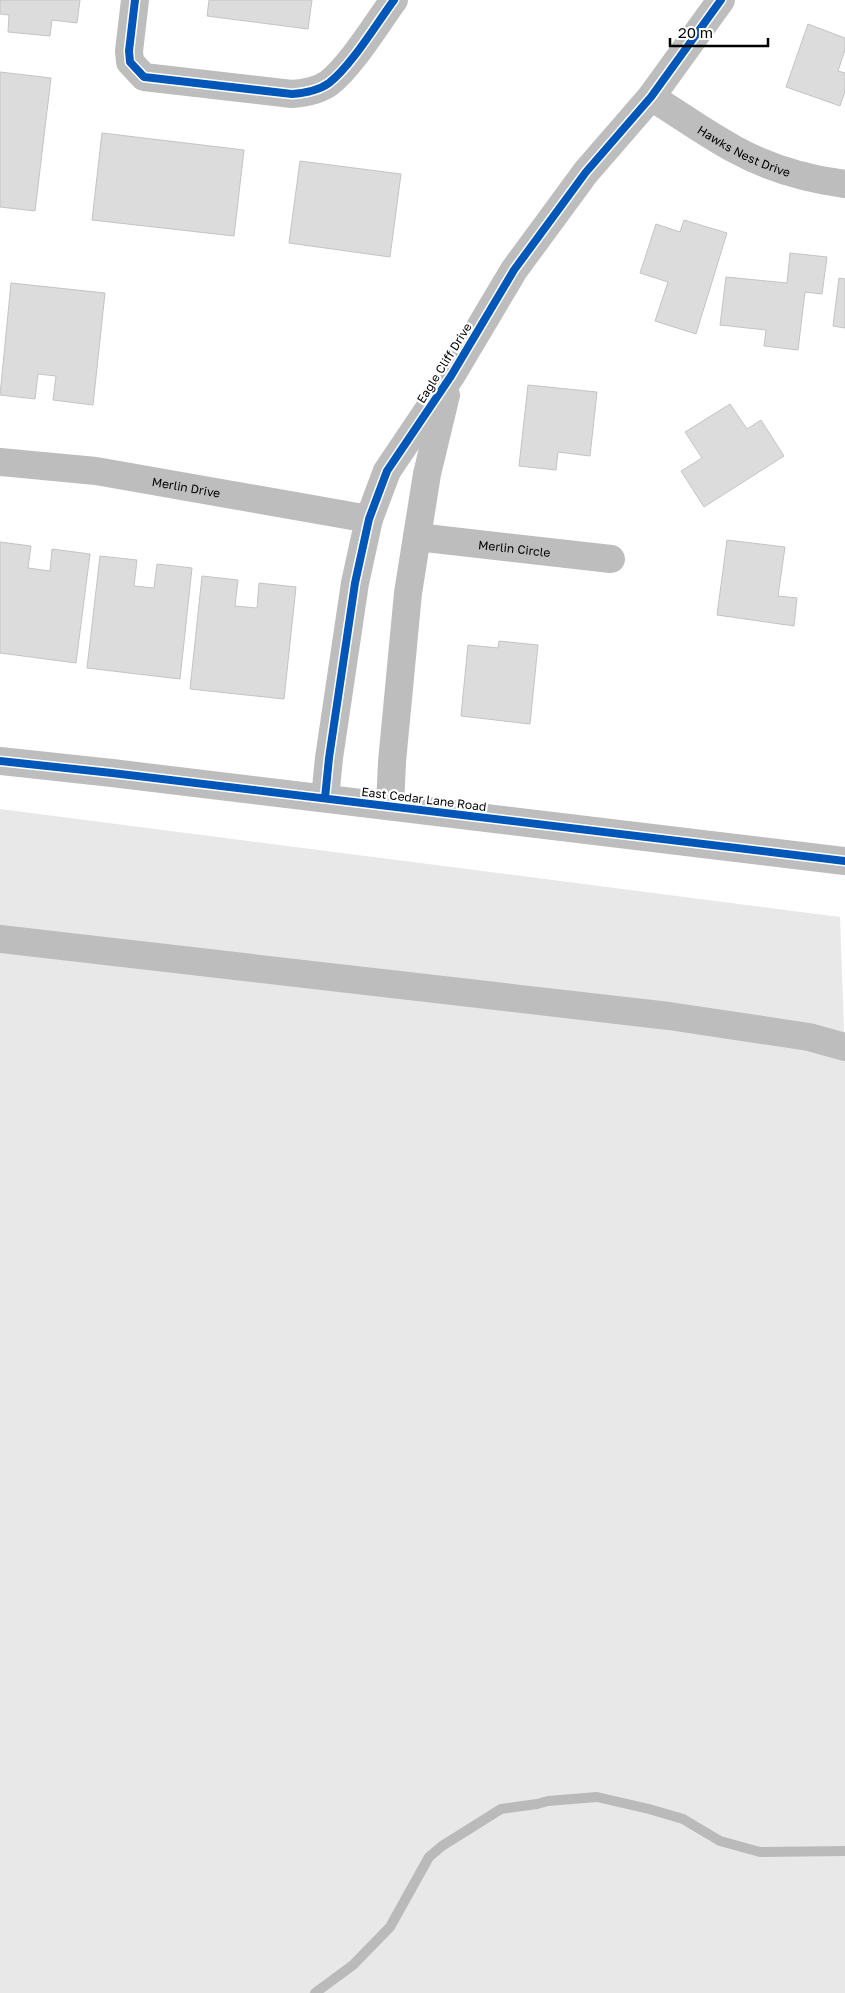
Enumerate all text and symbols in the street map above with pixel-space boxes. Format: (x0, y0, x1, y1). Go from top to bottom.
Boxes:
scale bar (670, 15, 768, 47)
text: 20 m (678, 23, 713, 41)
street label: Hawks Nest Drive (695, 122, 792, 180)
street label: Eagle Cliff Drive (413, 320, 475, 406)
street label: Merlin Drive (151, 473, 222, 500)
street label: Merlin Circle (477, 536, 551, 560)
street label: East Cedar Lane Road (361, 784, 487, 814)

